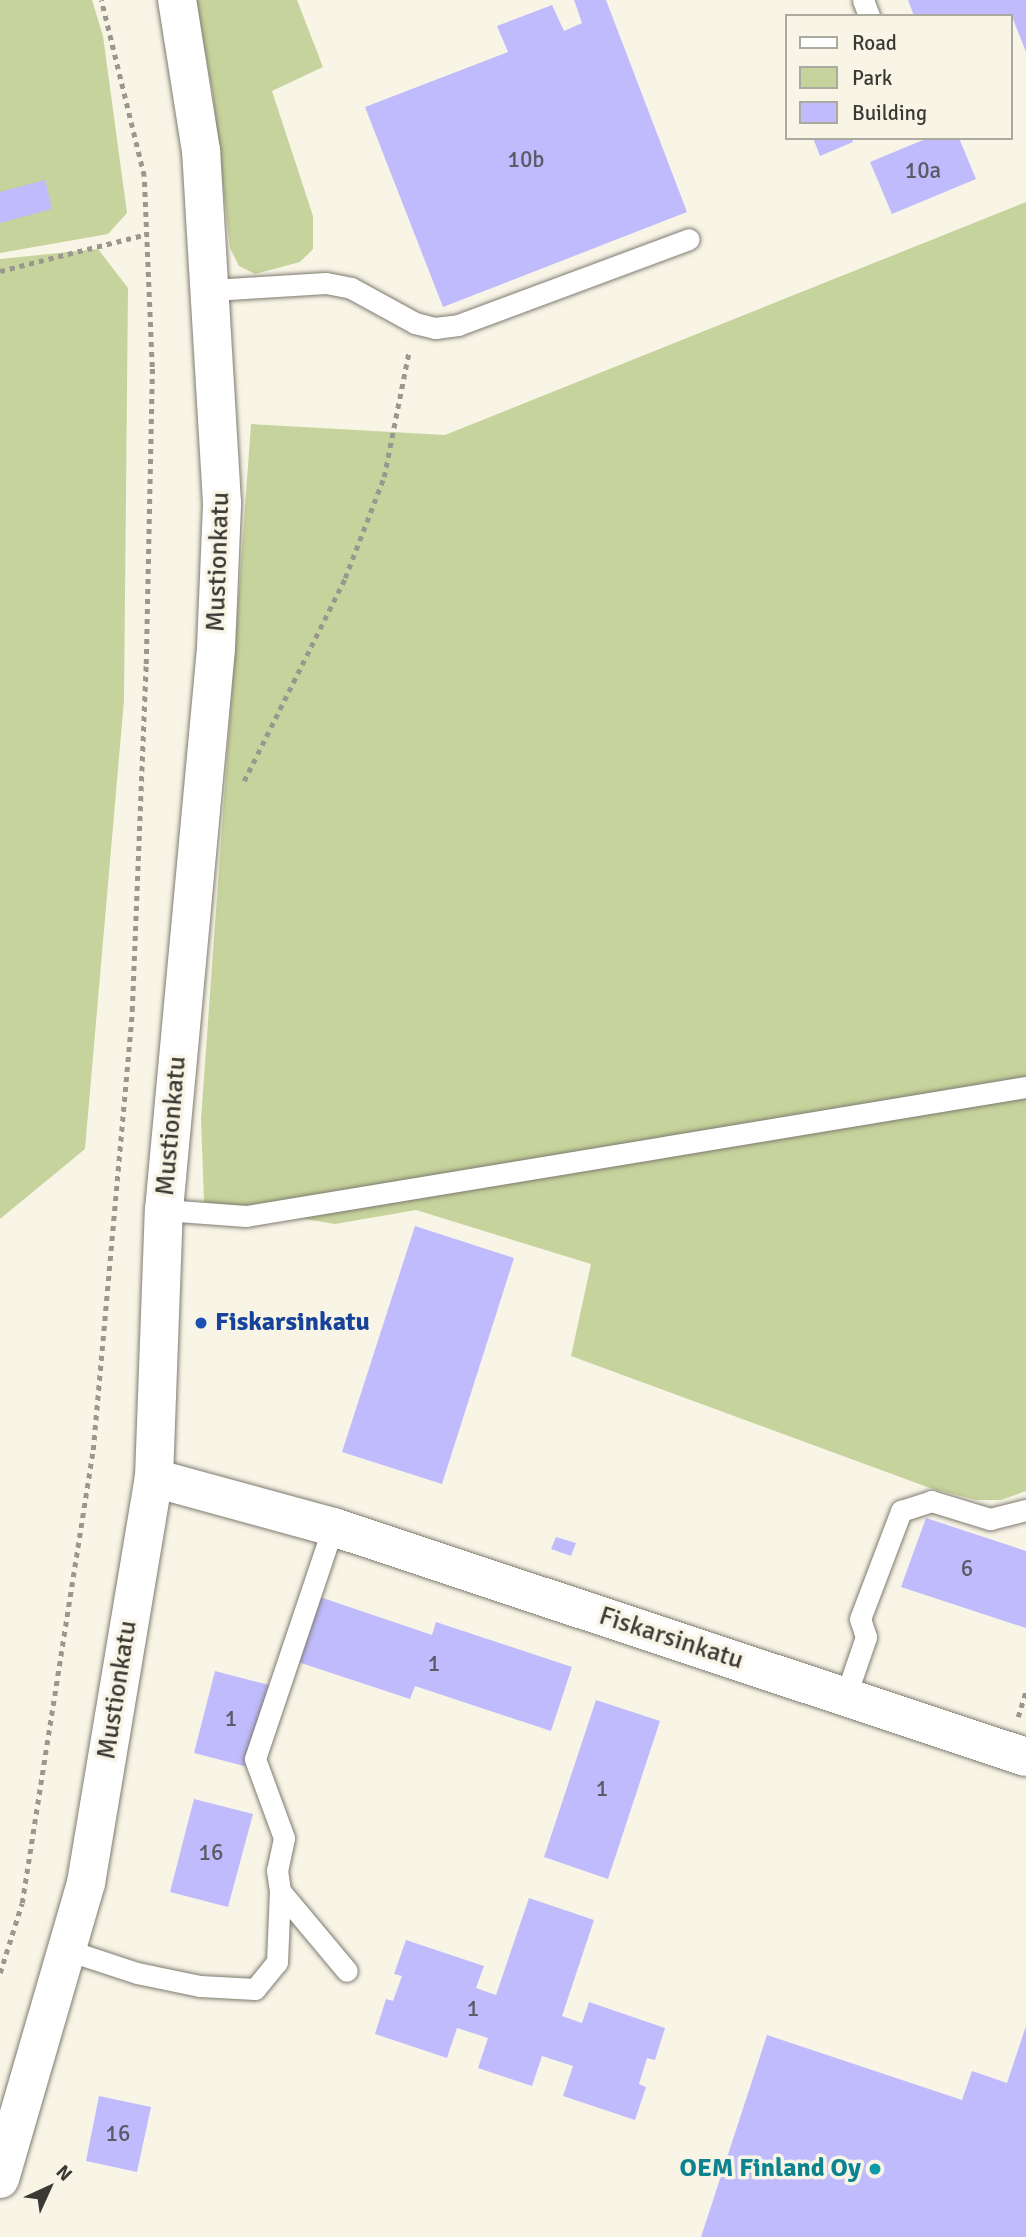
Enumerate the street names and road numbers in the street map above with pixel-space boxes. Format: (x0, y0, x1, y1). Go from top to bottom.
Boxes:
street label: Mustionkatu (201, 492, 237, 632)
street label: Mustionkatu (150, 1055, 194, 1197)
street label: Fiskarsinkatu (595, 1601, 747, 1677)
street label: Mustionkatu (92, 1618, 144, 1762)

